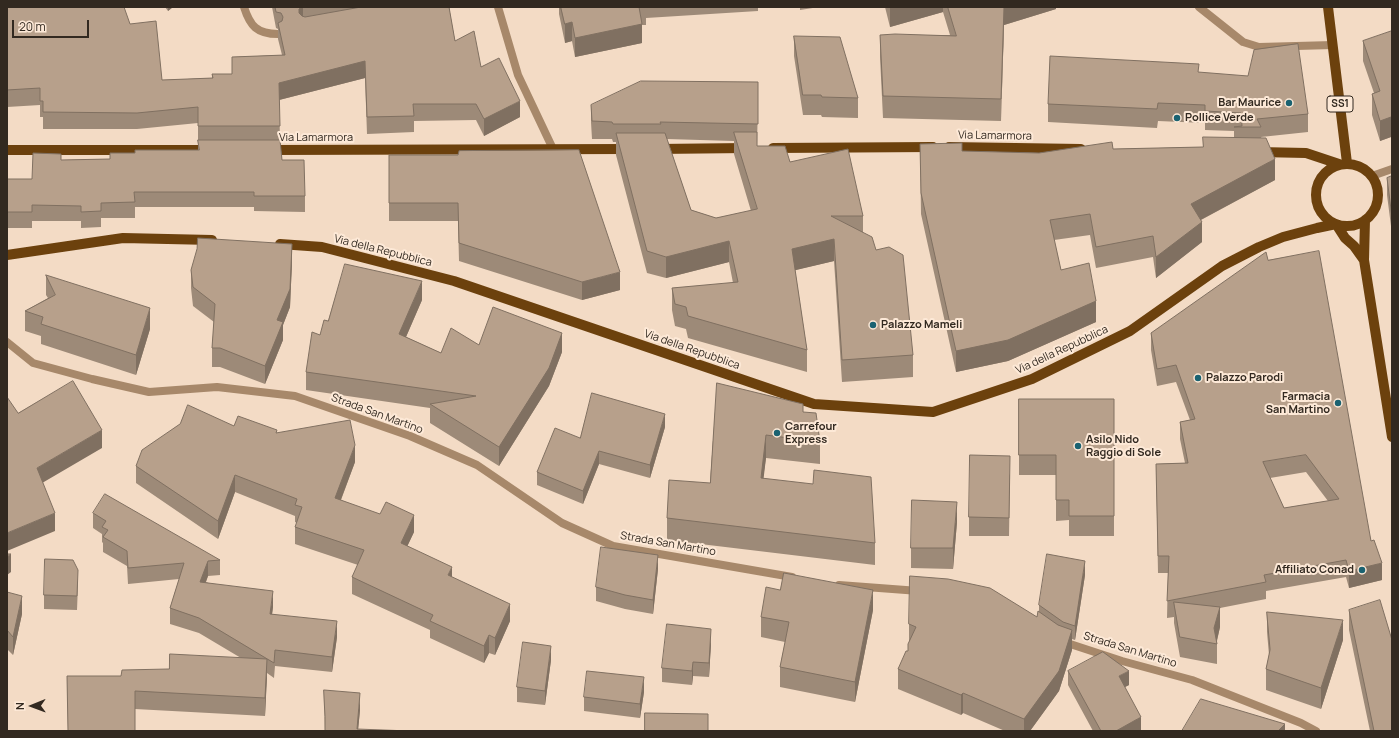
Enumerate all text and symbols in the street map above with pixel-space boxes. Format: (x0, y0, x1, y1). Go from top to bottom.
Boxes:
scale bar (14, 12, 91, 38)
text: 20 m (19, 18, 46, 35)
place label: Bar Maurice (1218, 96, 1281, 110)
road number: SS1 (1327, 96, 1353, 112)
marker: Bar Maurice (1284, 98, 1294, 108)
place label: Pollice Verde (1185, 111, 1254, 125)
marker: Pollice Verde (1172, 113, 1182, 123)
street label: Via Lamarmora (958, 129, 1032, 143)
street label: Via Lamarmora (279, 131, 353, 145)
street label: Via della Repubblica (333, 232, 433, 270)
place label: Palazzo Mameli (881, 318, 962, 332)
marker: Palazzo Mameli (868, 320, 878, 330)
street label: Via della Repubblica (1014, 323, 1110, 377)
street label: Via della Repubblica (642, 327, 742, 373)
place label: Palazzo Parodi (1206, 371, 1283, 385)
marker: Palazzo Parodi (1193, 373, 1203, 383)
place label: Farmacia San Martino (1266, 390, 1330, 416)
street label: Strada San Martino (329, 391, 425, 437)
marker: Farmacia San Martino (1333, 398, 1343, 408)
place label: Carrefour Express (785, 420, 837, 446)
marker: Carrefour Express (772, 428, 782, 438)
place label: Asilo Nido Raggio di Sole (1086, 433, 1161, 459)
marker: Asilo Nido Raggio di Sole (1073, 441, 1083, 451)
street label: Strada San Martino (619, 529, 717, 559)
place label: Affiliato Conad (1275, 563, 1354, 577)
marker: Affiliato Conad (1357, 565, 1367, 575)
street label: Strada San Martino (1082, 630, 1178, 670)
north arrow (12, 686, 52, 726)
text: N (12, 702, 27, 710)

